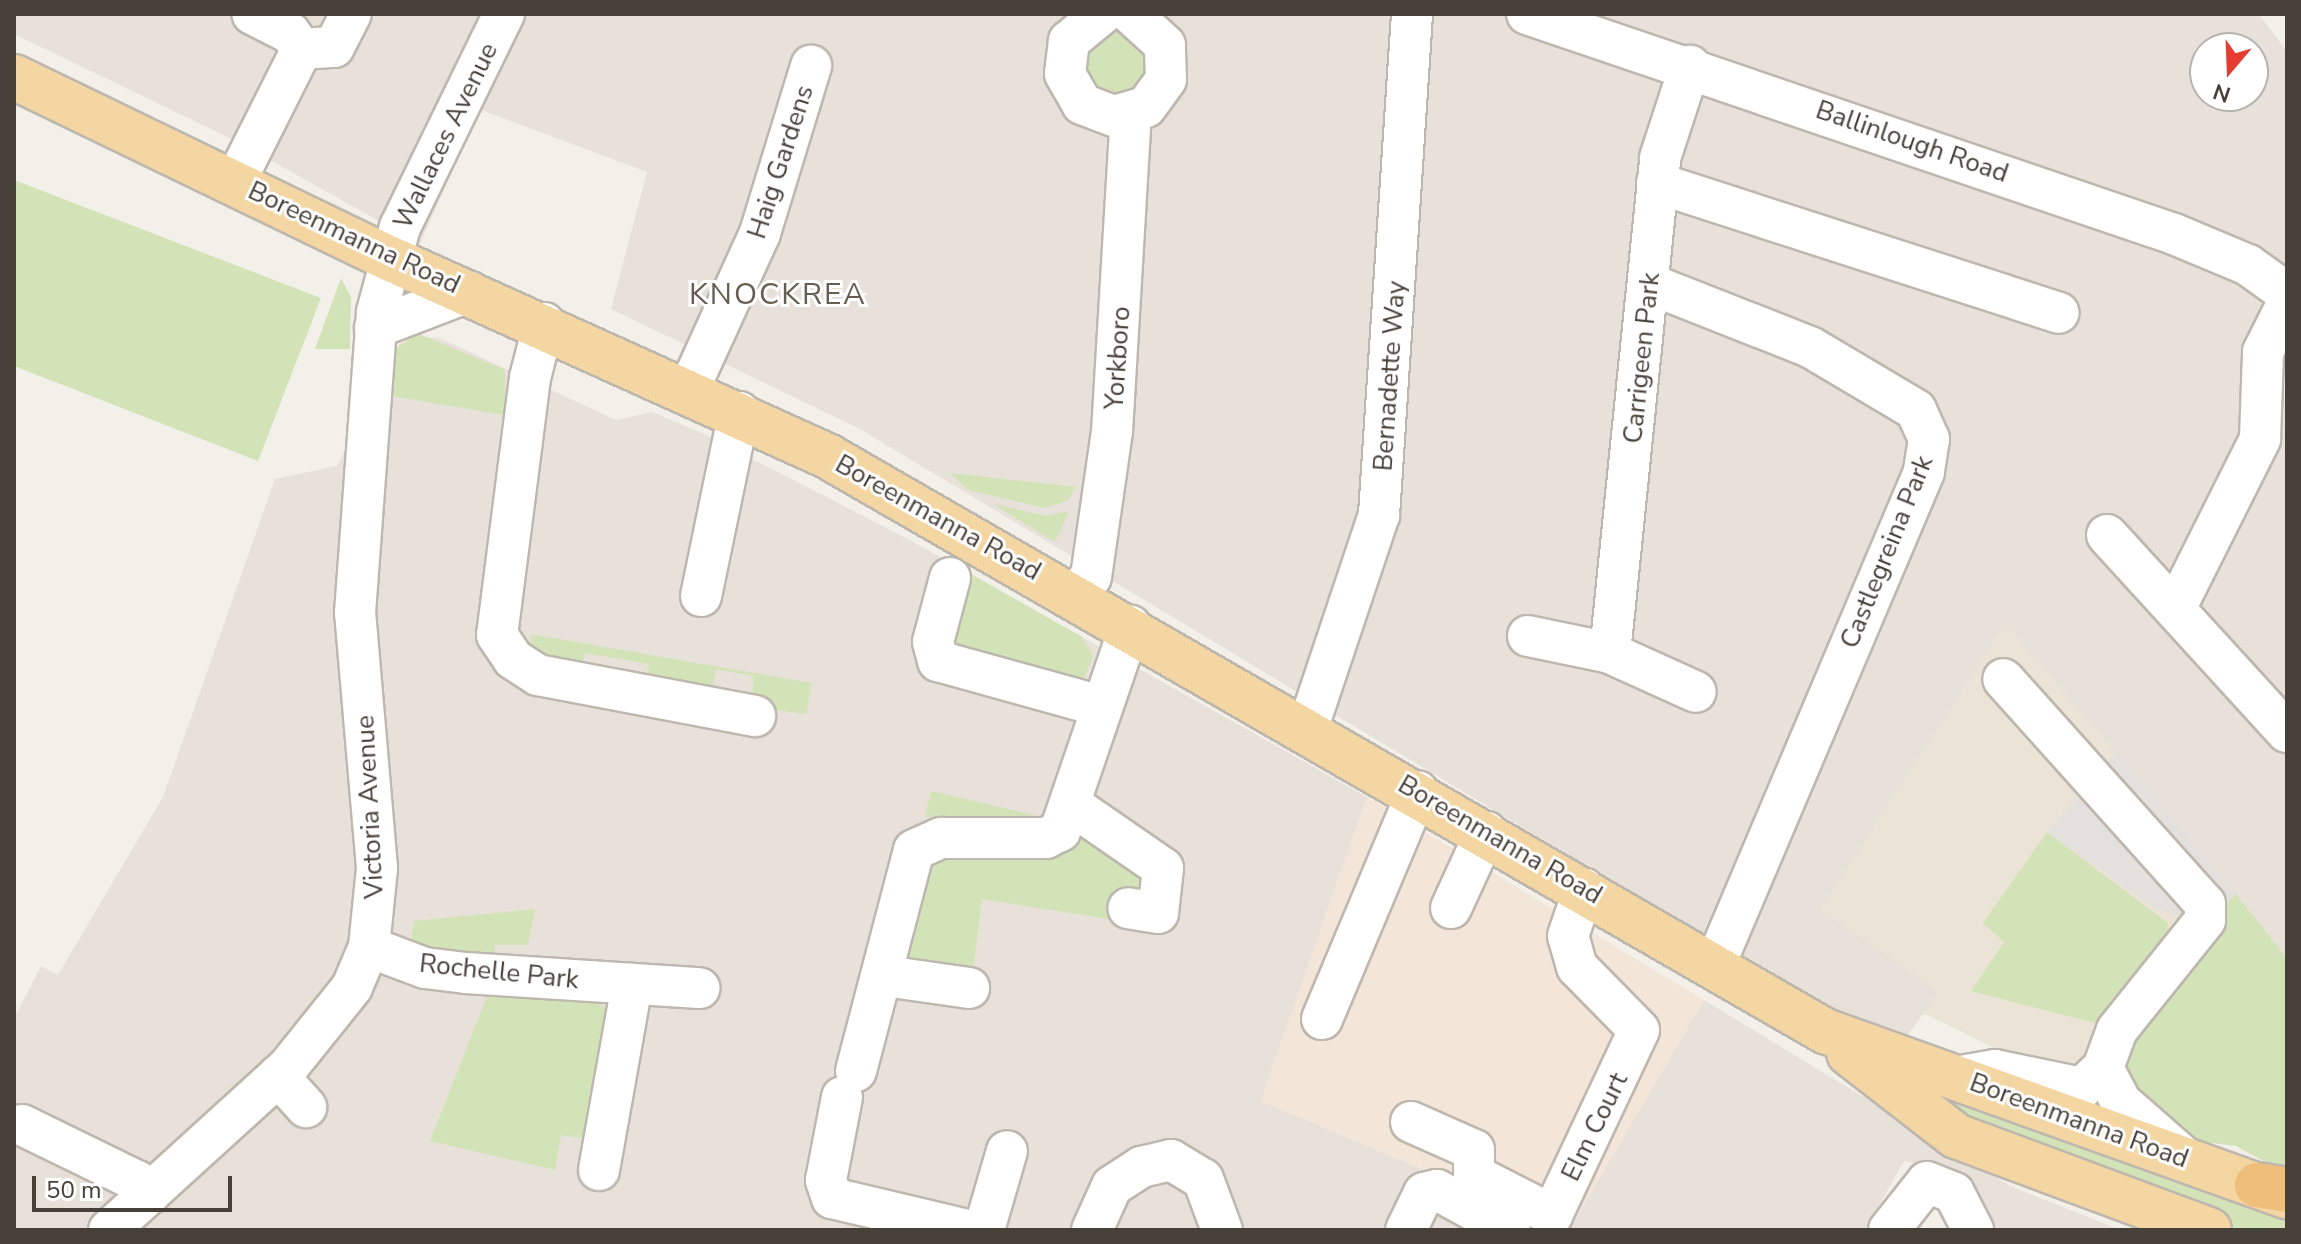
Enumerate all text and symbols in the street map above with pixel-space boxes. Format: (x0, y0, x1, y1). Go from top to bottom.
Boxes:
north arrow (2189, 32, 2269, 112)
street label: Wallaces Avenue (387, 38, 505, 234)
text: N (2209, 76, 2235, 110)
street label: Haig Gardens (742, 81, 820, 243)
street label: Ballinlough Road (1812, 94, 2012, 190)
street label: Boreenmanna Road (243, 175, 465, 301)
street label: Carrigeen Park (1618, 271, 1666, 445)
district label: KNOCKREA (689, 277, 867, 313)
street label: Bernadette Way (1368, 280, 1412, 472)
street label: Yorkboro (1099, 305, 1137, 411)
street label: Boreenmanna Road (830, 449, 1046, 587)
street label: Castlegreina Park (1834, 451, 1940, 653)
street label: Victoria Avenue (350, 714, 390, 900)
street label: Boreenmanna Road (1393, 769, 1607, 911)
street label: Rochelle Park (418, 948, 580, 996)
street label: Boreenmanna Road (1966, 1067, 2192, 1175)
street label: Elm Court (1555, 1068, 1635, 1186)
scale bar (36, 1160, 236, 1210)
text: 50 m (46, 1174, 102, 1206)

